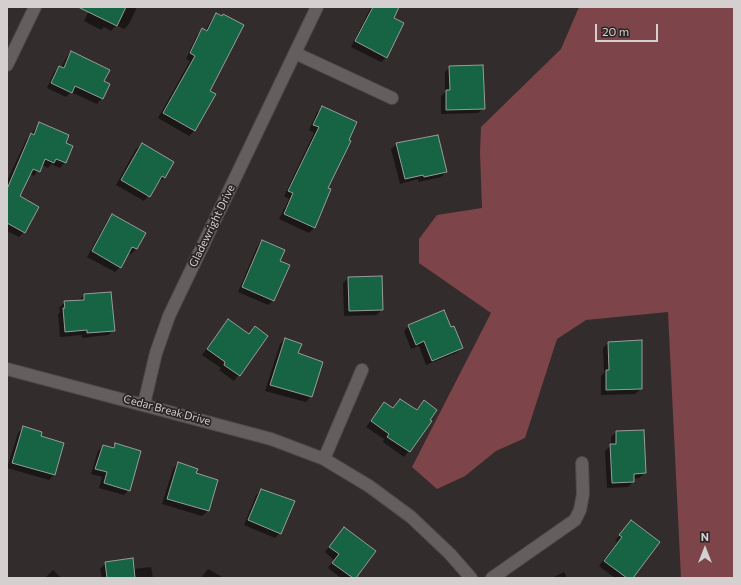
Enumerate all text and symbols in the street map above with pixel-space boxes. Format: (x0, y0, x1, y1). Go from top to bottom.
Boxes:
scale bar (597, 16, 660, 42)
text: 20 m (602, 24, 629, 38)
street label: Gladewright Drive (186, 183, 238, 269)
street label: Cedar Break Drive (122, 392, 212, 428)
north arrow (685, 529, 725, 569)
text: N (701, 530, 709, 543)

